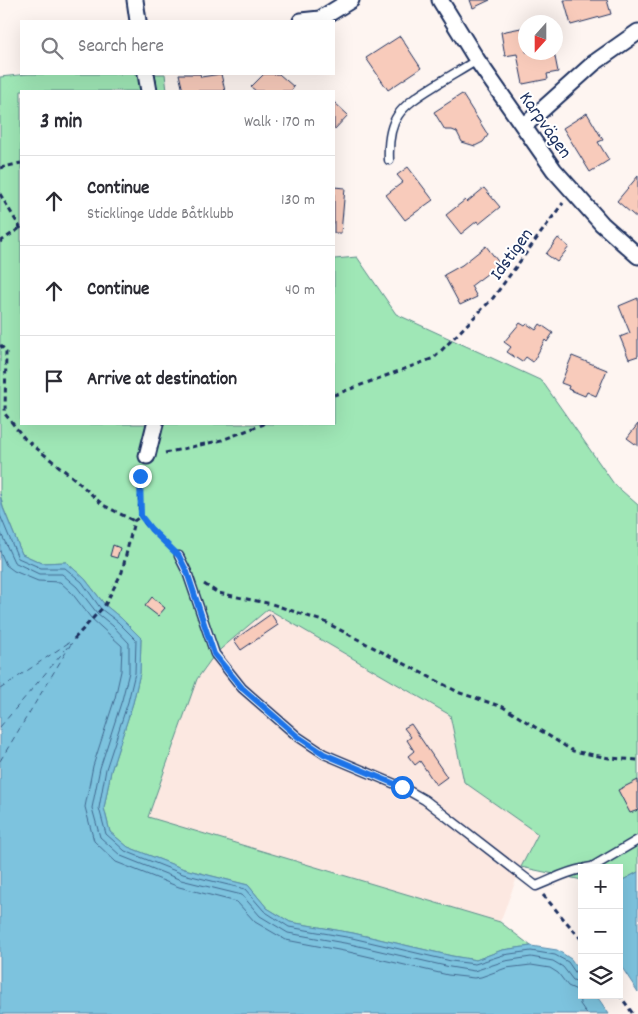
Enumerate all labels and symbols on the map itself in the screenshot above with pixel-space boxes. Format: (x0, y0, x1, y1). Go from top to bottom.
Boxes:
north arrow (518, 15, 563, 60)
street label: Karpvägen (511, 87, 577, 165)
street label: Idstigen (485, 223, 541, 287)
route end (129, 465, 152, 488)
route start (391, 776, 414, 799)

